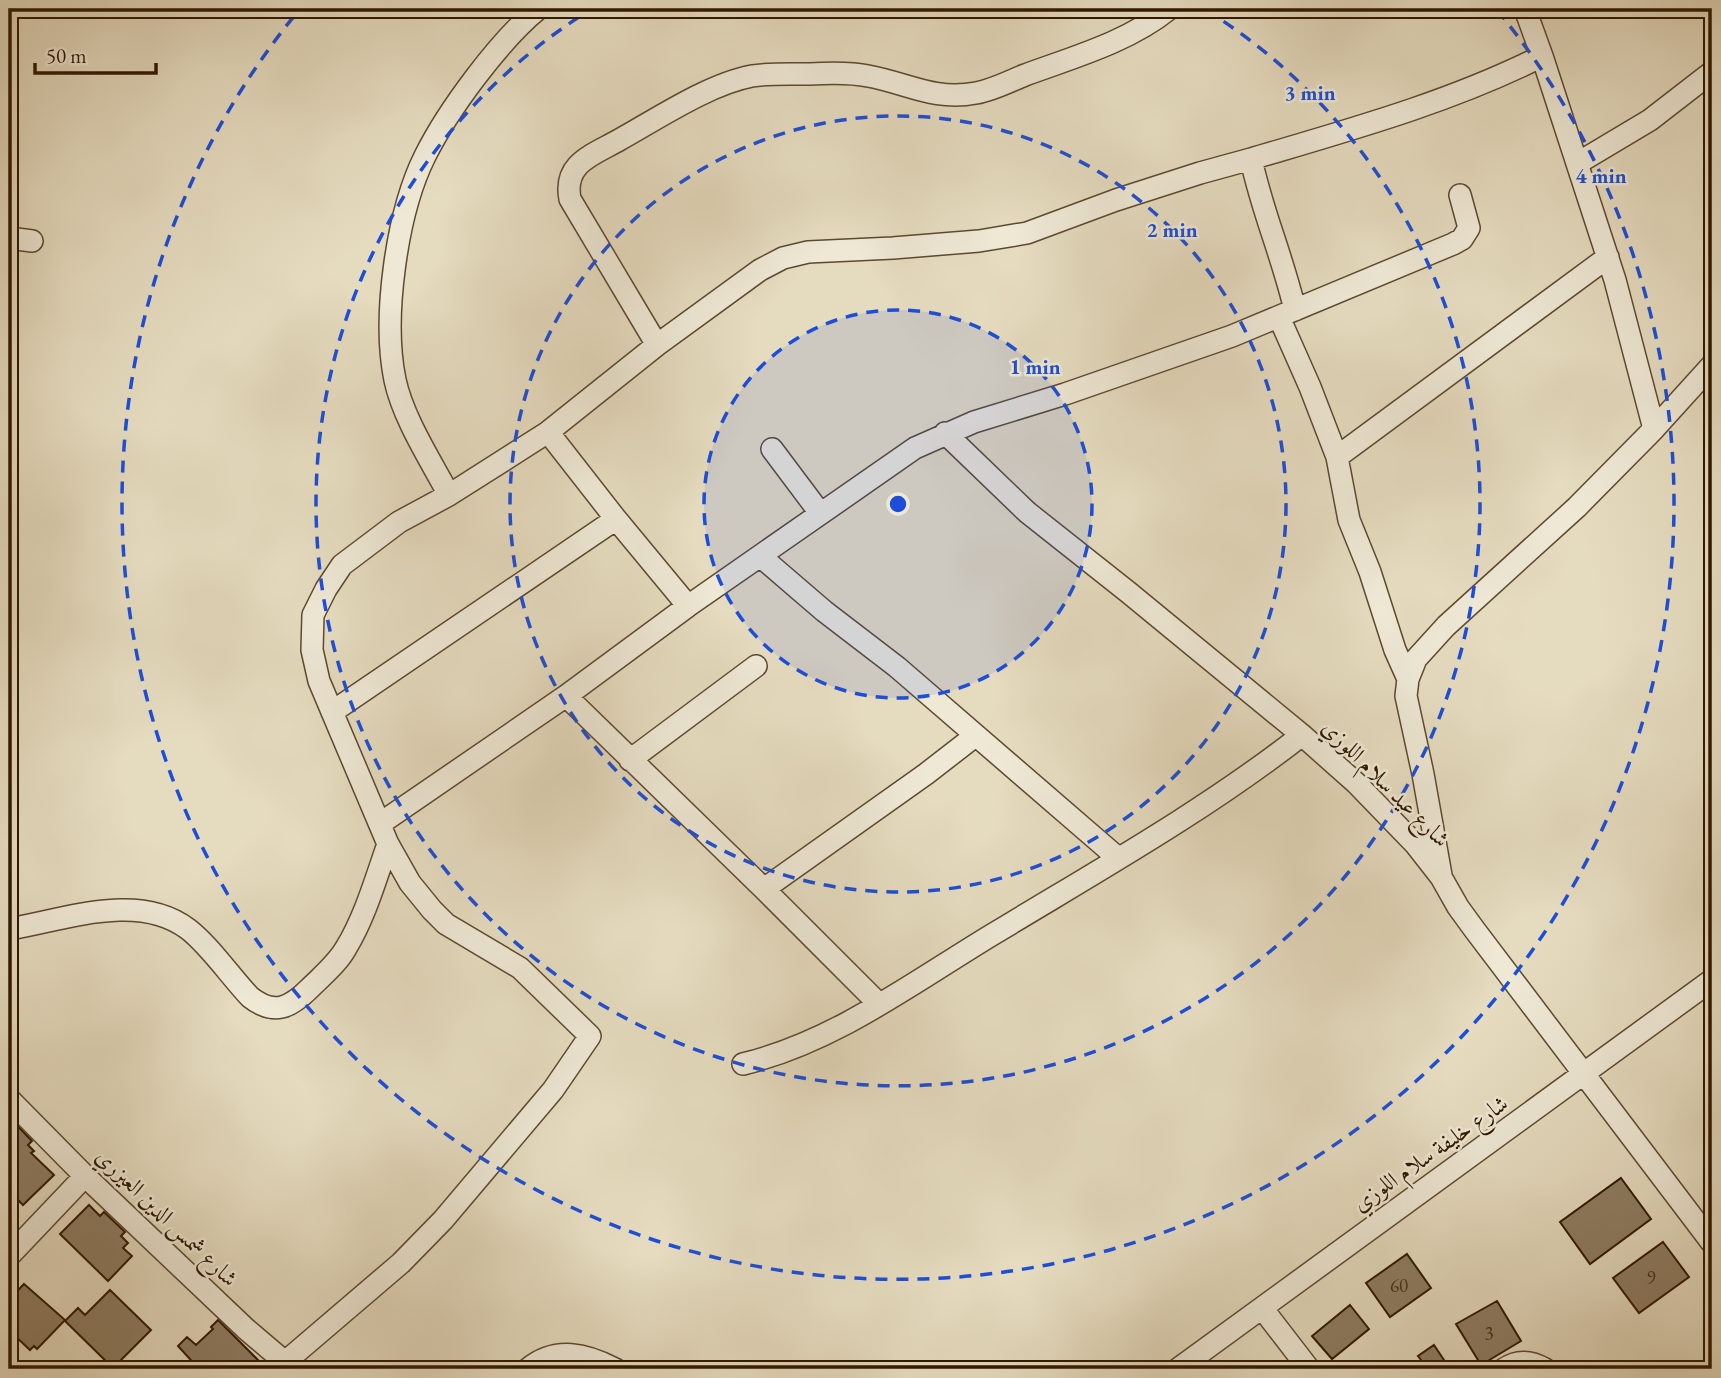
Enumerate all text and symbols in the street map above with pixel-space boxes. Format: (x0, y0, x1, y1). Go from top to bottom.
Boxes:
scale bar (35, 32, 156, 76)
text: 50 m (46, 42, 87, 69)
text: 3 min (1284, 79, 1336, 106)
text: 4 min (1575, 162, 1627, 189)
text: 2 min (1146, 216, 1198, 243)
text: 1 min (1009, 353, 1061, 380)
centre of rings (886, 492, 910, 516)
street label: شارع عيد سلام اللوزي (1312, 712, 1457, 857)
street label: شارع خليفة سلام اللوزي (1346, 1088, 1517, 1222)
street label: شارع شمس الدين العيزري (86, 1141, 245, 1296)
house number: 9 (1646, 1265, 1656, 1290)
house number: 60 (1390, 1273, 1408, 1298)
house number: 3 (1484, 1321, 1494, 1346)

